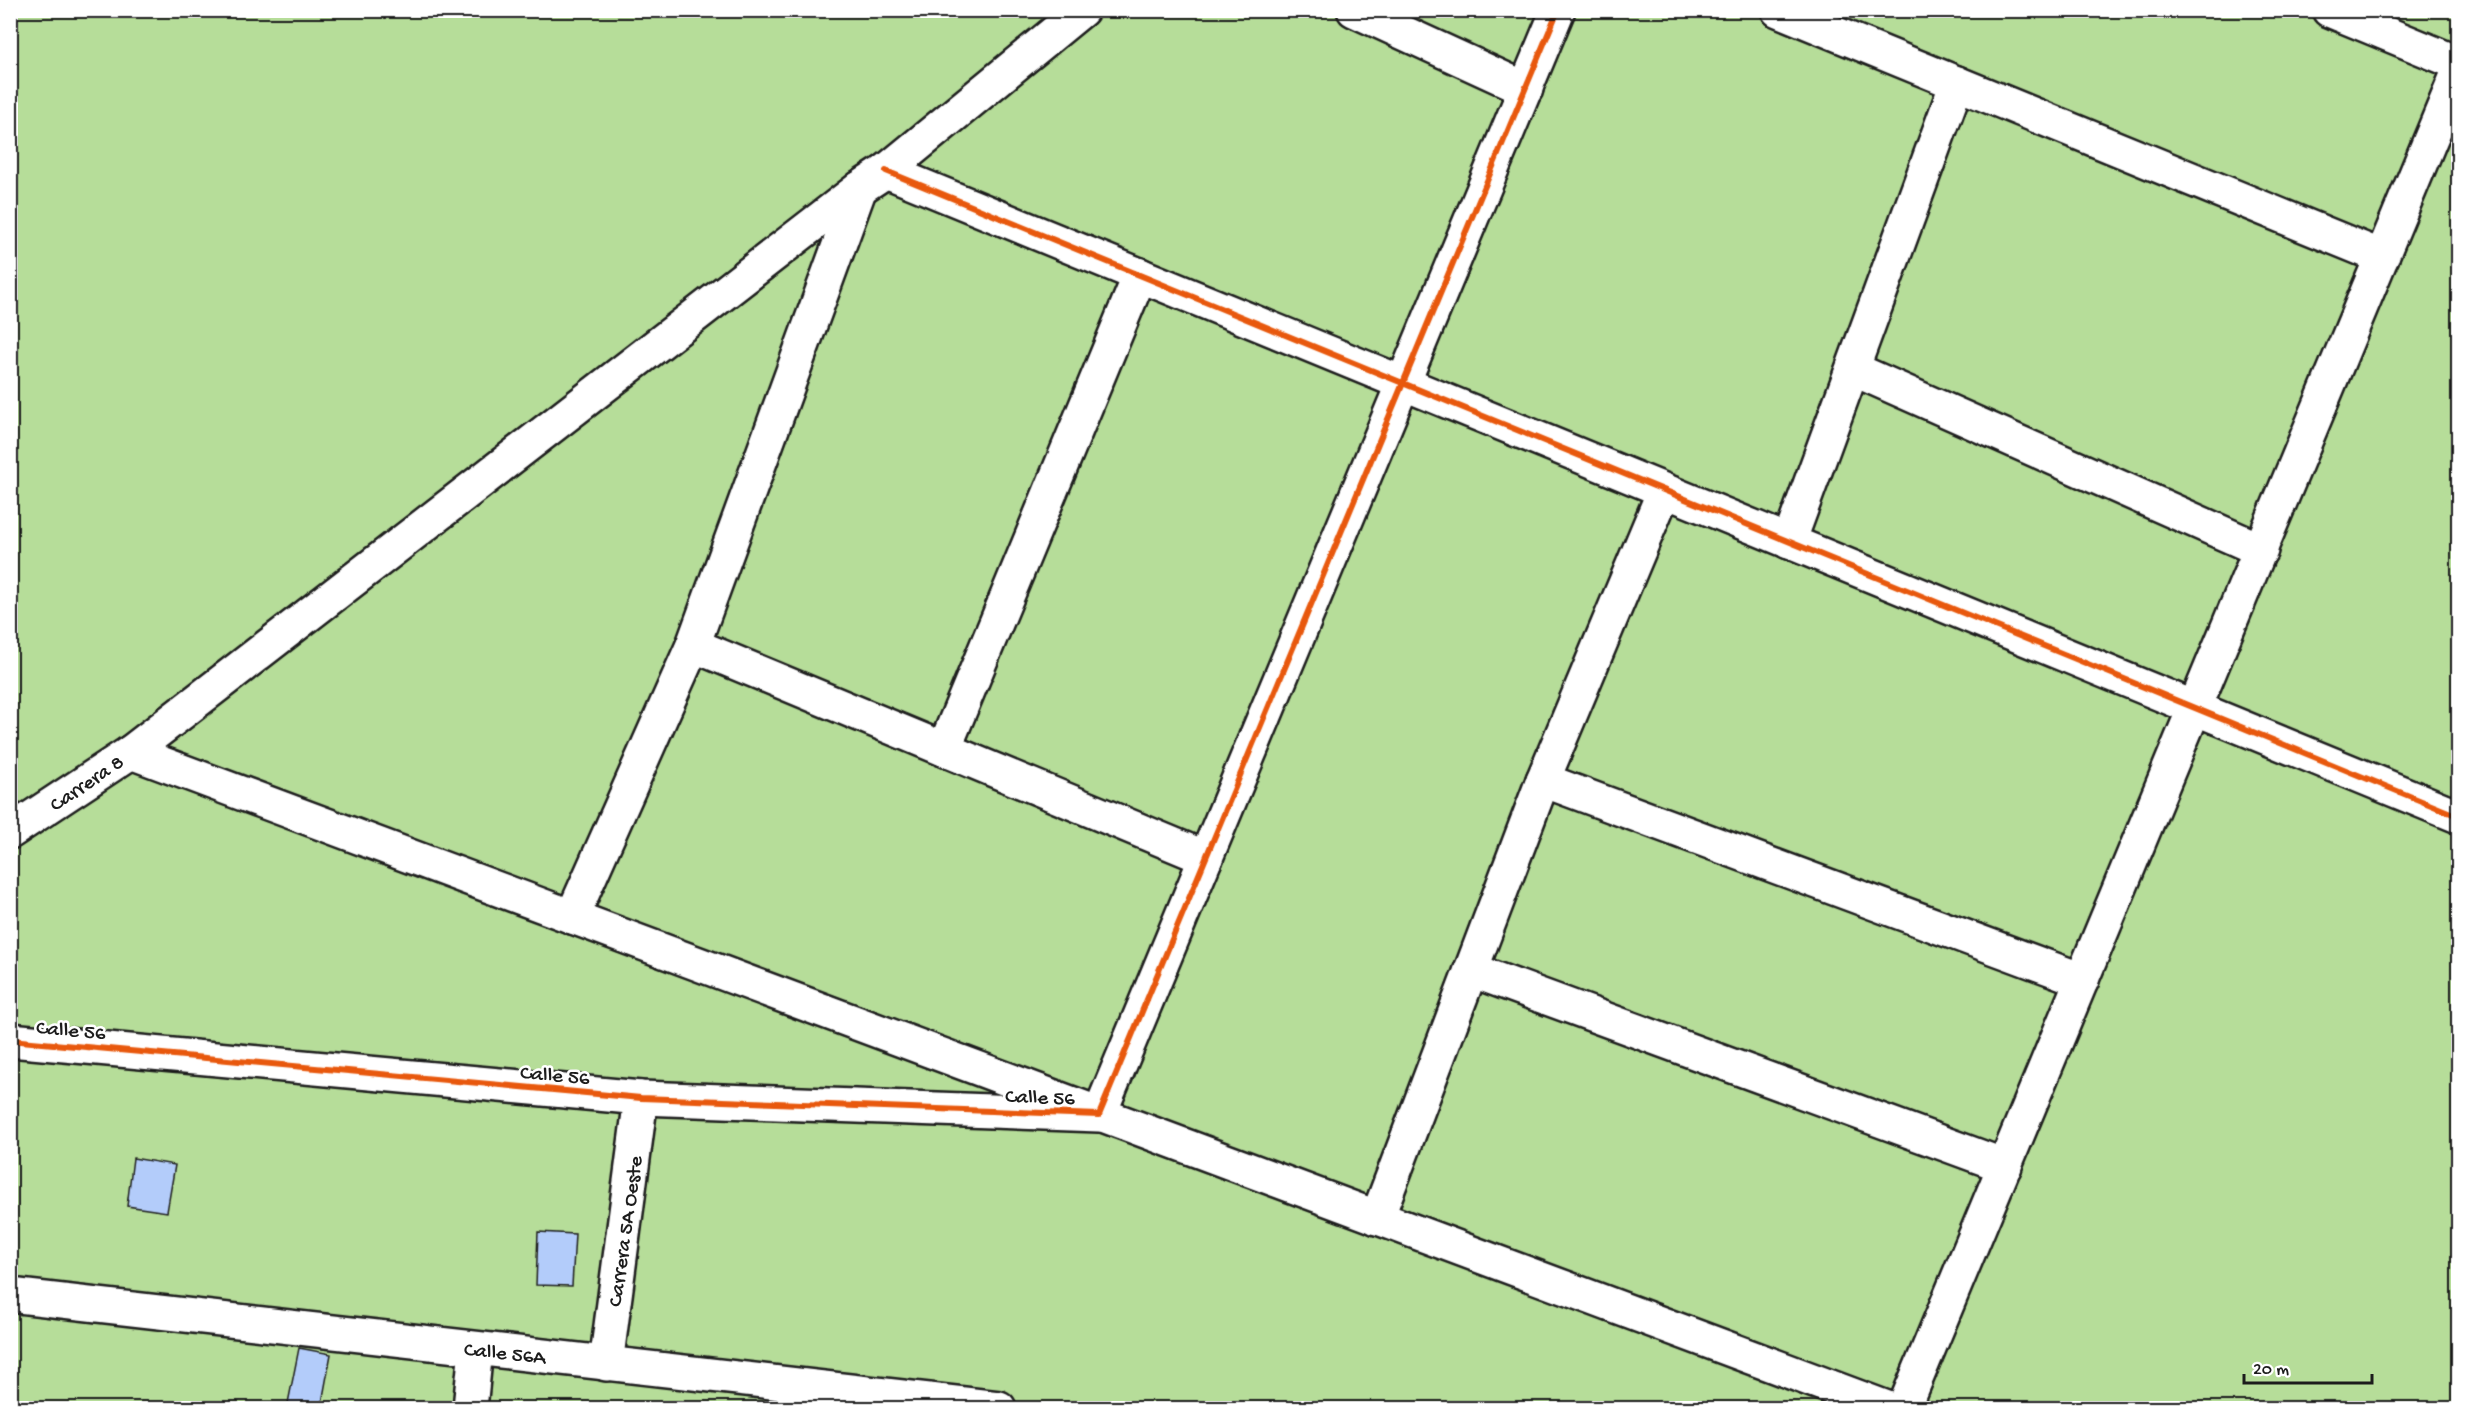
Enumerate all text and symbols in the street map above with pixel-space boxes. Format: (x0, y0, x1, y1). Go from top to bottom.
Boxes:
street label: Carrera 8 (46, 751, 130, 819)
street label: Calle 56 (35, 1017, 107, 1048)
street label: Calle 56 (519, 1062, 591, 1093)
street label: Calle 56 (1005, 1086, 1076, 1113)
street label: Carrera 5A Oeste (605, 1153, 651, 1308)
street label: Calle 56A (462, 1339, 548, 1372)
scale bar (2244, 1347, 2372, 1385)
text: 20 m (2253, 1360, 2289, 1381)

